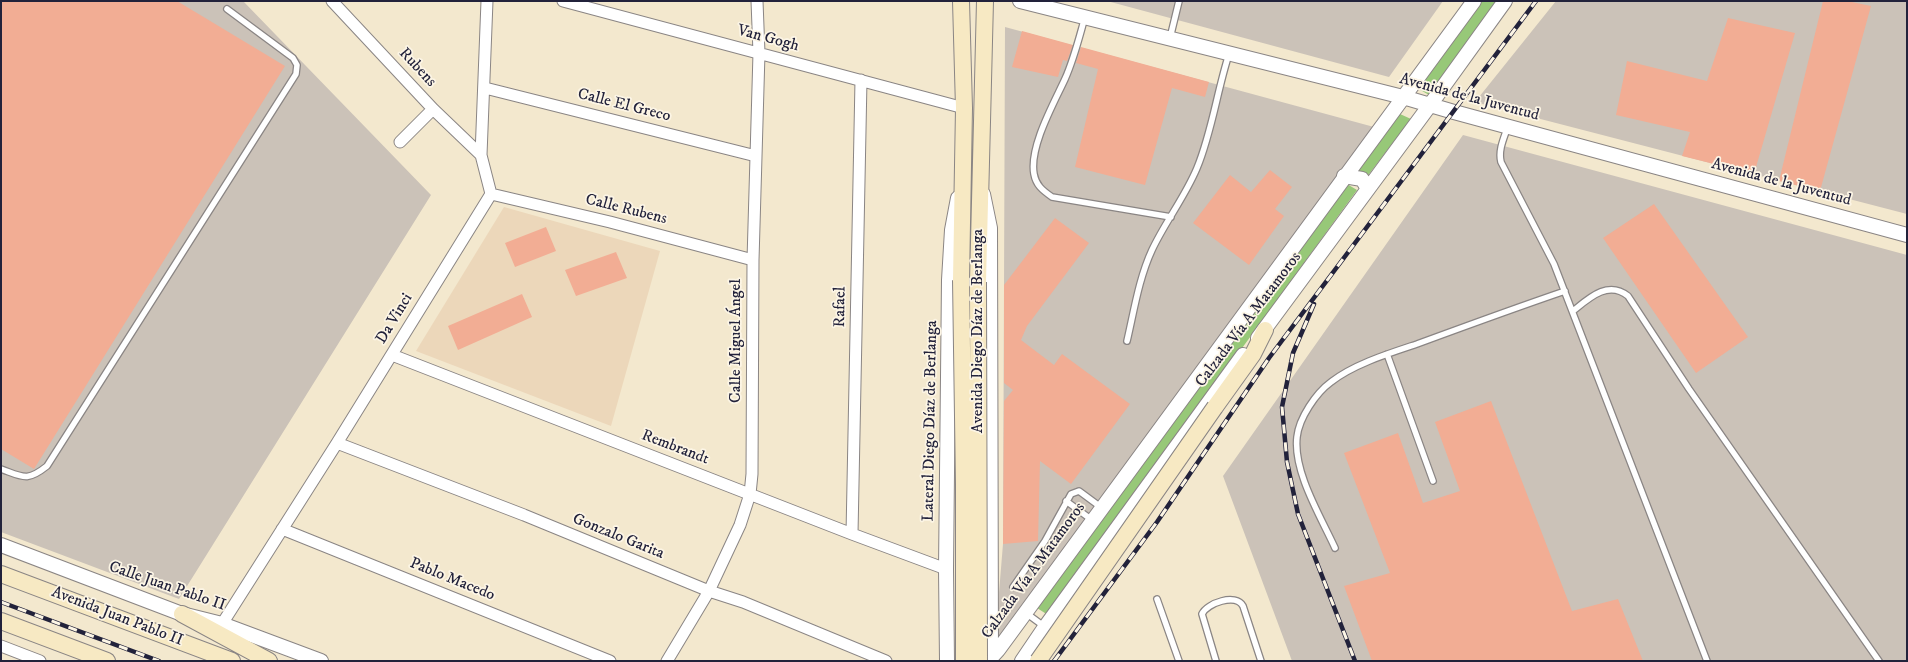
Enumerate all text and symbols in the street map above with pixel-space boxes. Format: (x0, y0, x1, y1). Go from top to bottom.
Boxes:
street label: Van Gogh (735, 22, 801, 56)
street label: Rubens (394, 45, 440, 91)
street label: Avenida de la Juventud (1397, 70, 1541, 126)
street label: Calle El Greco (576, 85, 672, 127)
street label: Avenida de la Juventud (1709, 155, 1853, 211)
street label: Calle Rubens (583, 191, 669, 229)
street label: Avenida Diego Díaz de Berlanga (969, 229, 989, 433)
street label: Calzada Vía A Matamoros (1192, 249, 1306, 391)
street label: Calle Miguel Ángel (727, 279, 747, 403)
street label: Rafael (831, 286, 851, 328)
street label: Da Vinci (372, 290, 418, 348)
street label: Lateral Diego Díaz de Berlanga (920, 320, 942, 522)
street label: Rembrandt (639, 426, 711, 470)
street label: Calzada Vía A Matamoros (978, 499, 1090, 643)
street label: Gonzalo Garita (569, 510, 667, 564)
street label: Pablo Macedo (407, 554, 497, 606)
street label: Calle Juan Pablo II (106, 558, 228, 616)
street label: Avenida Juan Pablo II (49, 583, 185, 651)

